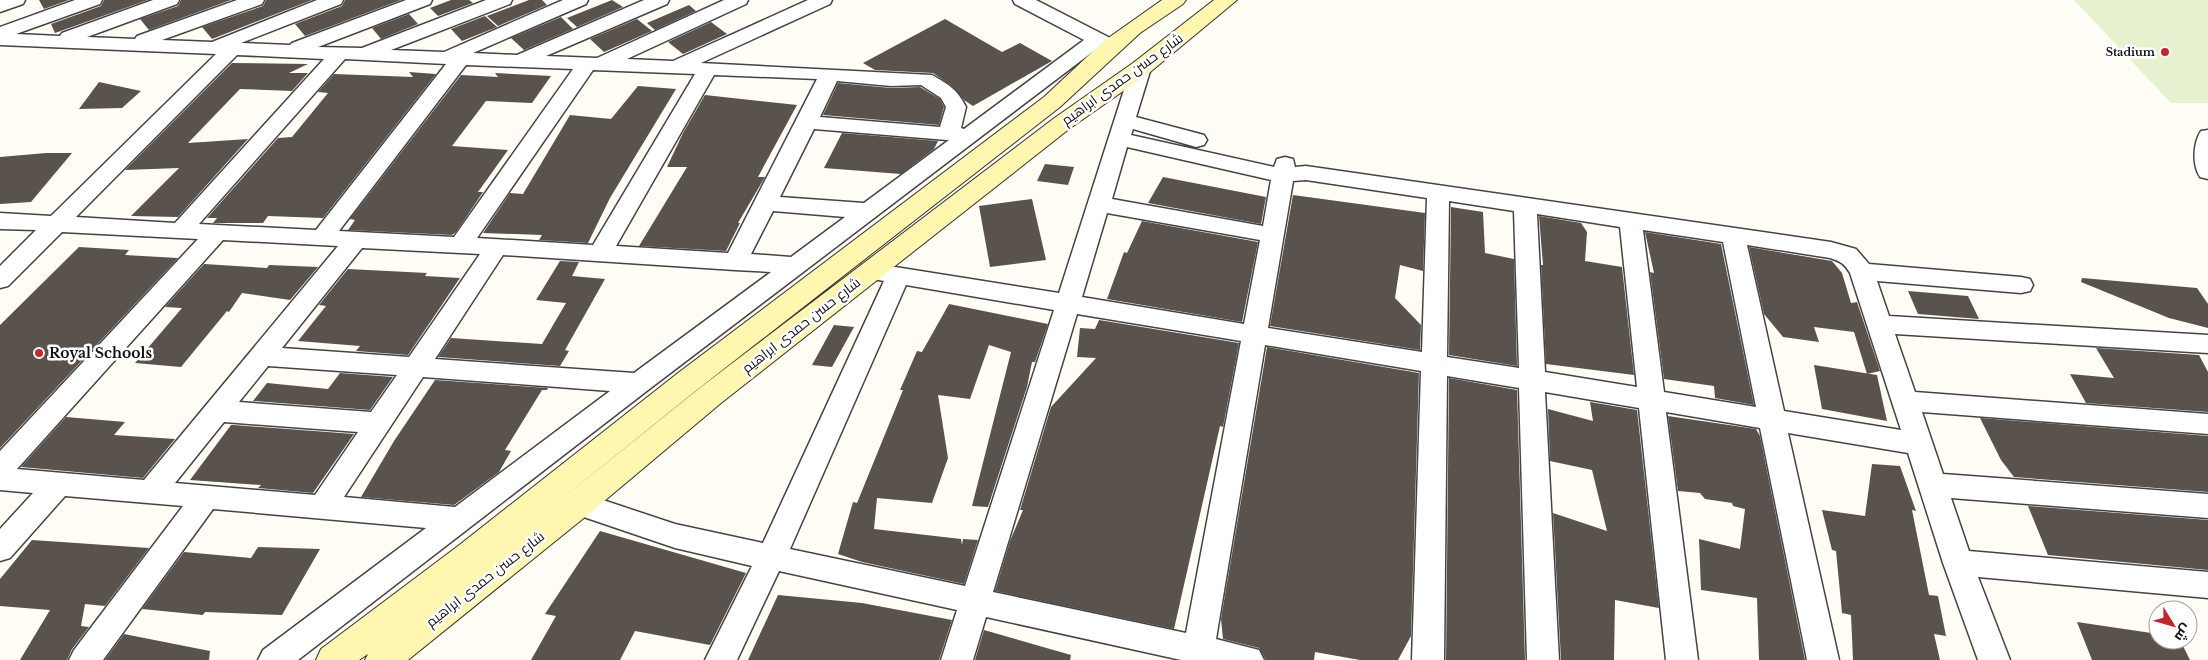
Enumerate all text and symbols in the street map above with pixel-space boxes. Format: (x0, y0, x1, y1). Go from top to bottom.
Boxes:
street label: شارع حسن حمدى ابراهيم (1058, 29, 1187, 130)
place label: Stadium (2106, 45, 2155, 59)
marker: Stadium (2159, 46, 2171, 58)
street label: شارع حسن حمدى ابراهيم (738, 273, 865, 378)
place label: Royal Schools (49, 344, 152, 362)
marker: Royal Schools (33, 347, 45, 359)
street label: شارع حسن حمدى ابراهيم (422, 527, 549, 632)
north arrow (2148, 600, 2198, 650)
text: ش (2171, 620, 2196, 645)

